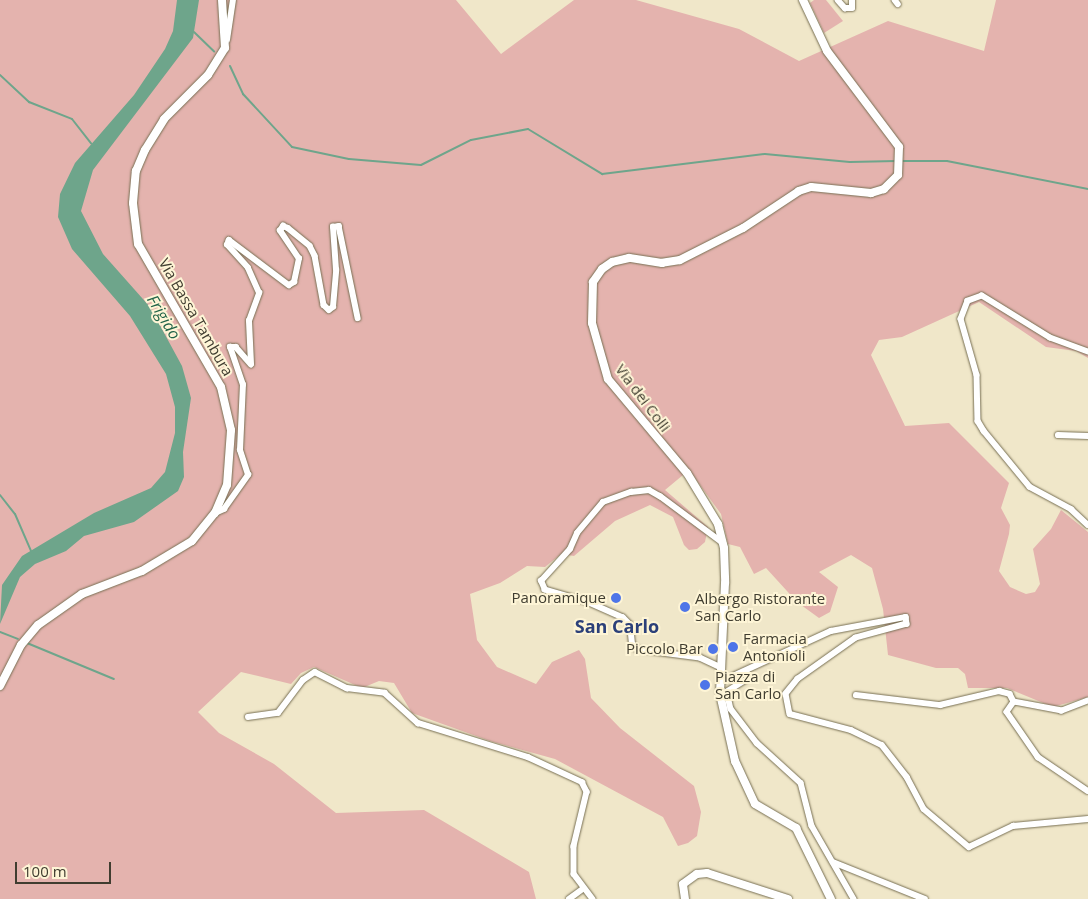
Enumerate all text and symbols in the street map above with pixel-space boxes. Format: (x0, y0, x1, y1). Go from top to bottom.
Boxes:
street label: Via Bassa Tambura (155, 255, 237, 379)
water label: Frigido (143, 291, 185, 343)
street label: Via dei Colli (612, 361, 674, 435)
place label: Panoramique (511, 589, 606, 607)
place label: Albergo Ristorante San Carlo (695, 589, 825, 624)
marker: Panoramique (610, 592, 622, 604)
marker: Albergo Ristorante San Carlo (679, 601, 691, 613)
district label: San Carlo (575, 615, 659, 637)
place label: Farmacia Antonioli (743, 629, 807, 664)
place label: Piccolo Bar (626, 640, 703, 658)
marker: Farmacia Antonioli (727, 641, 739, 653)
marker: Piccolo Bar (707, 643, 719, 655)
place label: Piazza di San Carlo (715, 667, 781, 702)
marker: Piazza di San Carlo (699, 679, 711, 691)
scale bar (18, 852, 114, 884)
text: 100 m (23, 861, 67, 881)

